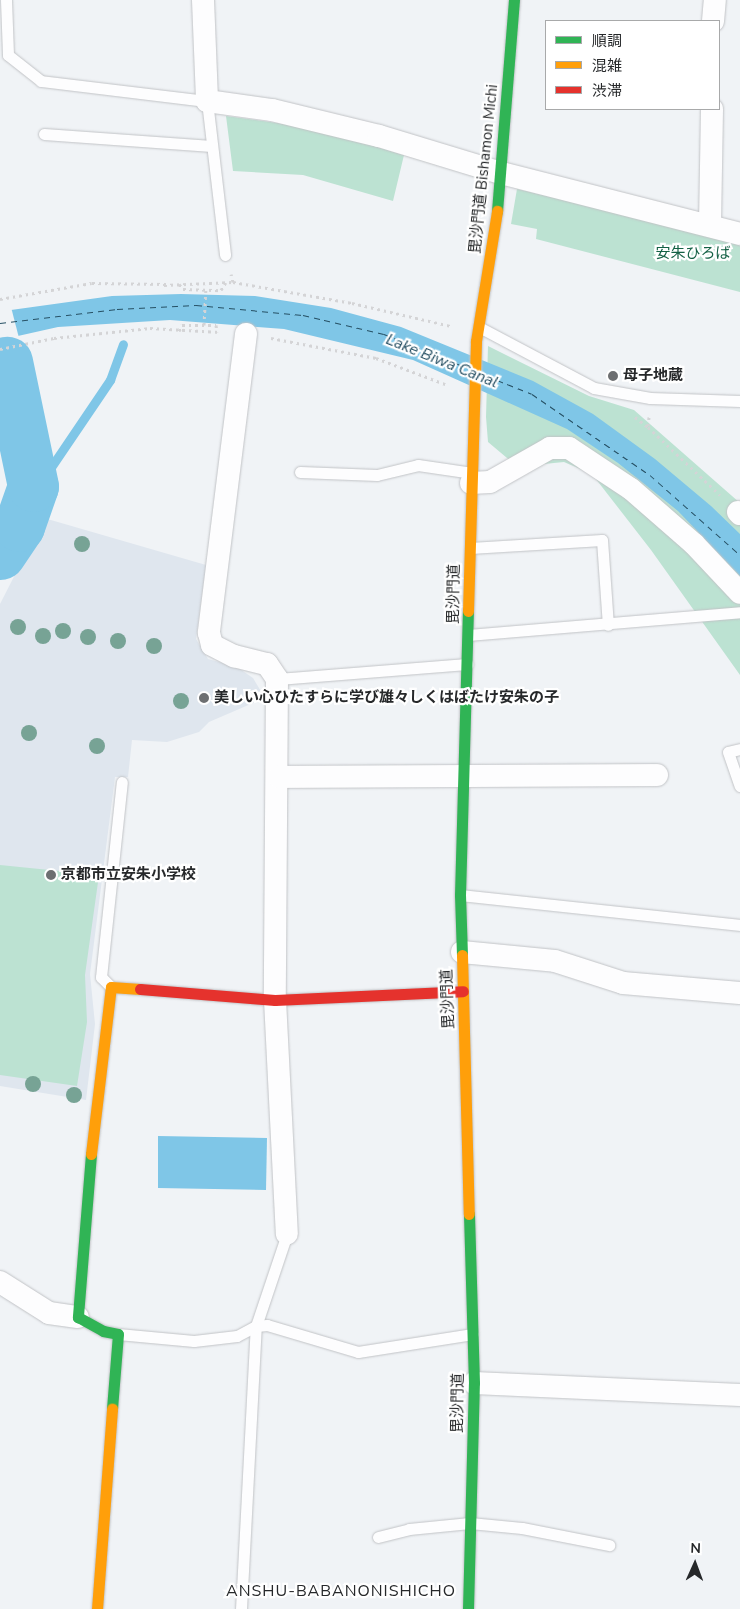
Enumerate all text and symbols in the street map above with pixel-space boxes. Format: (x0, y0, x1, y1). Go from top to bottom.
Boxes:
legend (545, 20, 720, 110)
text: 順調 (592, 31, 622, 51)
text: 混雑 (592, 56, 622, 76)
text: 渋滞 (592, 81, 622, 101)
street label: 毘沙門道 Bishamon Michi (466, 84, 502, 254)
park label: 安朱ひろば (656, 245, 730, 263)
water label: Lake Biwa Canal (383, 330, 501, 392)
place label: 母子地蔵 (623, 367, 683, 385)
marker: 母子地蔵 (607, 370, 619, 382)
street label: 毘沙門道 (444, 564, 464, 624)
place label: 美しい心ひたすらに学び雄々しくはばたけ安朱の子 (214, 689, 559, 707)
marker: 美しい心ひたすらに学び雄々しくはばたけ安朱の子 (198, 692, 210, 704)
place label: 京都市立安朱小学校 (61, 866, 196, 884)
marker: 京都市立安朱小学校 (45, 869, 57, 881)
street label: 毘沙門道 (438, 969, 458, 1029)
street label: 毘沙門道 (448, 1373, 468, 1433)
north arrow (670, 1539, 720, 1589)
text: N (690, 1539, 701, 1558)
district label: ANSHU-BABANONISHICHO (223, 1581, 459, 1601)

